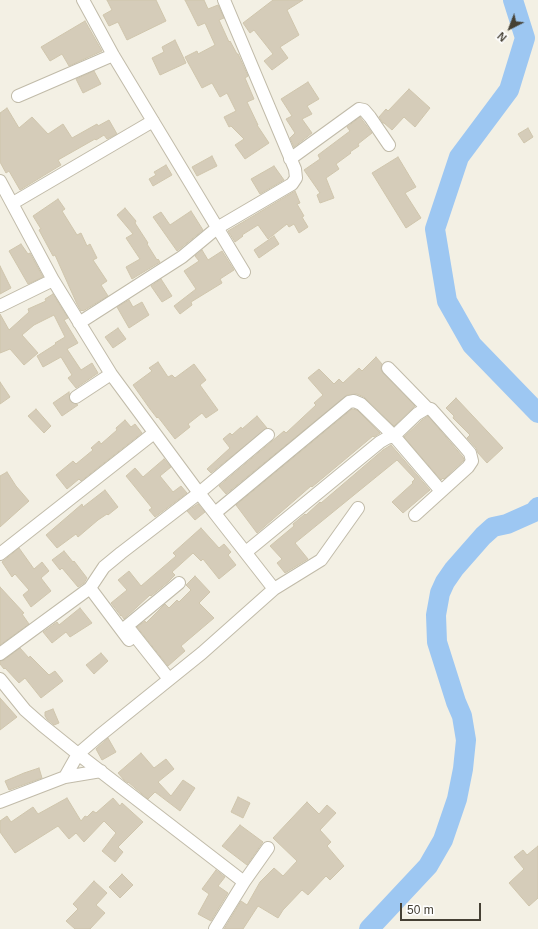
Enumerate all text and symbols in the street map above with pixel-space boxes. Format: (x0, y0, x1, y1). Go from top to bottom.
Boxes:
north arrow (490, 8, 530, 48)
text: N (495, 30, 509, 44)
scale bar (402, 895, 483, 921)
text: 50 m (407, 903, 434, 917)

